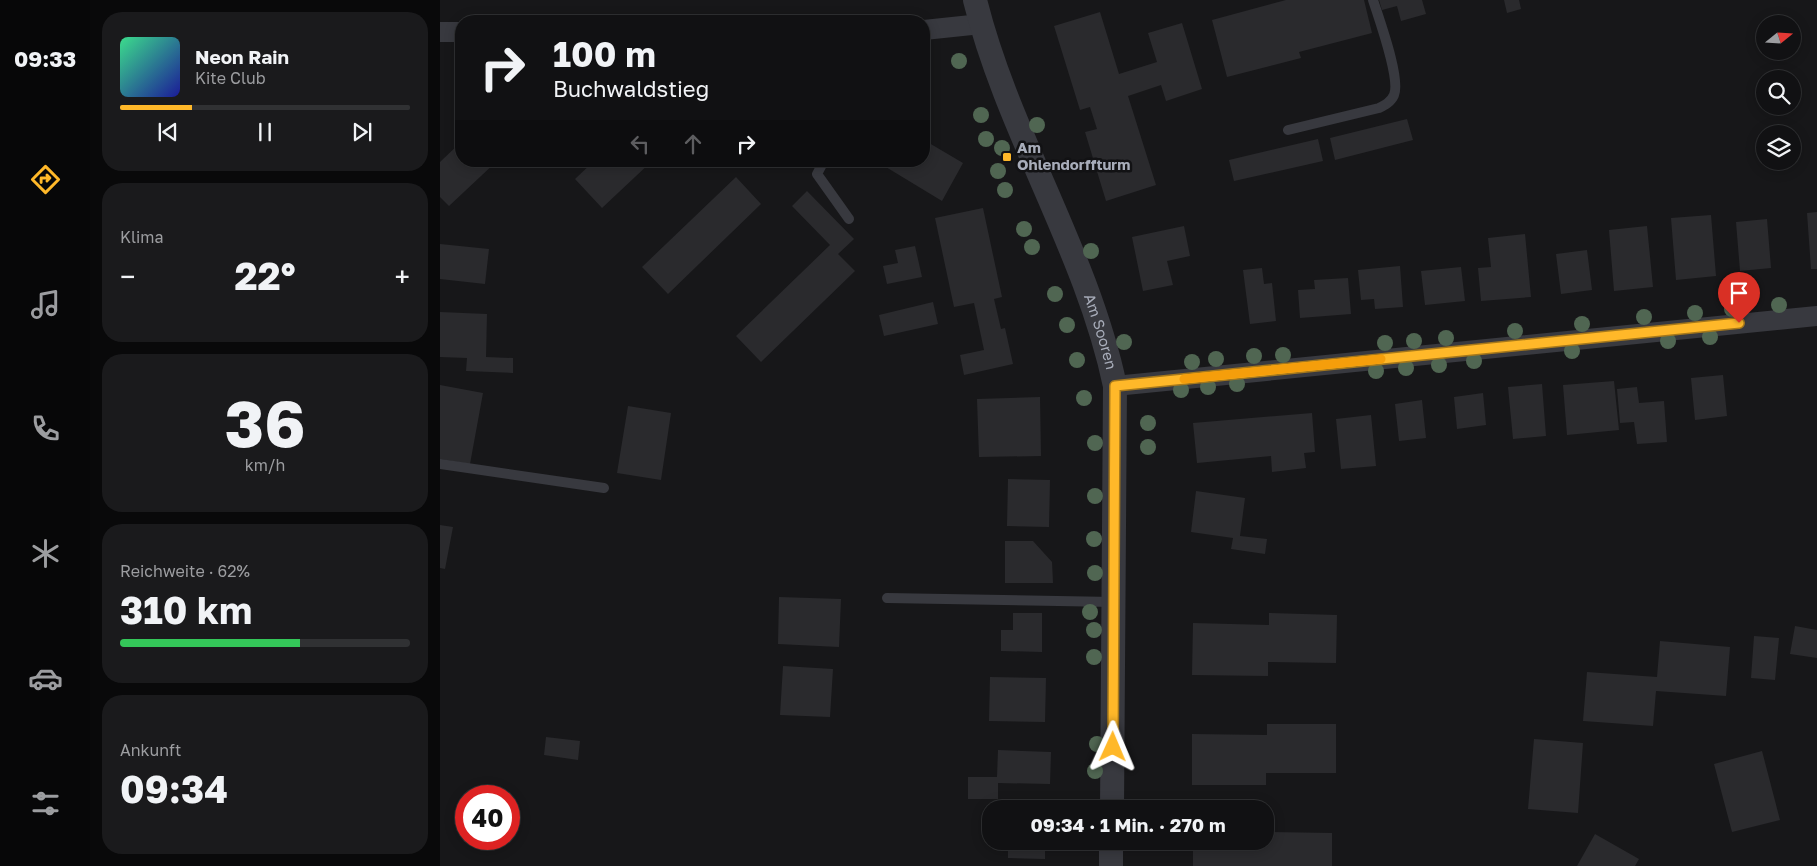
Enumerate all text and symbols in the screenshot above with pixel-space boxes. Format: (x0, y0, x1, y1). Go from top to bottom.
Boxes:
north arrow (1756, 15, 1801, 60)
map controls (1756, 15, 1801, 170)
text: 100 m (553, 33, 656, 75)
icon: right (470, 35, 535, 100)
text: 09:33 (14, 45, 76, 72)
text: Neon Rain (195, 45, 289, 68)
text: Kite Club (195, 68, 266, 88)
button: search (1756, 70, 1801, 115)
text: Buchwaldstieg (553, 75, 709, 102)
icon: previous (154, 118, 182, 146)
icon: pause (251, 118, 279, 146)
icon: next (348, 118, 376, 146)
button: layers (1756, 125, 1801, 170)
icon: left (626, 130, 654, 158)
icon: ahead (679, 130, 707, 158)
icon: right (732, 130, 760, 158)
place label: Am Ohlendorffturm (1017, 138, 1130, 173)
marker: Am Ohlendorffturm (1001, 151, 1013, 163)
icon: directions (28, 162, 63, 197)
text: Klima (120, 227, 164, 247)
text: 22° (234, 253, 296, 298)
text: − (120, 260, 135, 293)
text: + (395, 260, 410, 293)
pin (1718, 272, 1760, 323)
icon: arrive (1725, 279, 1753, 307)
icon: music (28, 287, 63, 322)
street label: Am Sooren (1081, 291, 1121, 371)
text: 36 (225, 383, 305, 461)
icon: phone (28, 411, 63, 446)
text: km/h (245, 455, 285, 475)
icon: climate (28, 536, 63, 571)
text: Reichweite · 62% (120, 561, 250, 581)
text: 310 km (120, 587, 252, 632)
icon: car (28, 661, 63, 696)
position arrow (1086, 720, 1138, 772)
text: Ankunft (120, 740, 182, 760)
text: 09:34 (120, 766, 228, 811)
speed limit sign: 40 (455, 785, 520, 850)
icon: filters (28, 786, 63, 821)
text: 09:34 · 1 Min. · 270 m (1030, 813, 1226, 836)

